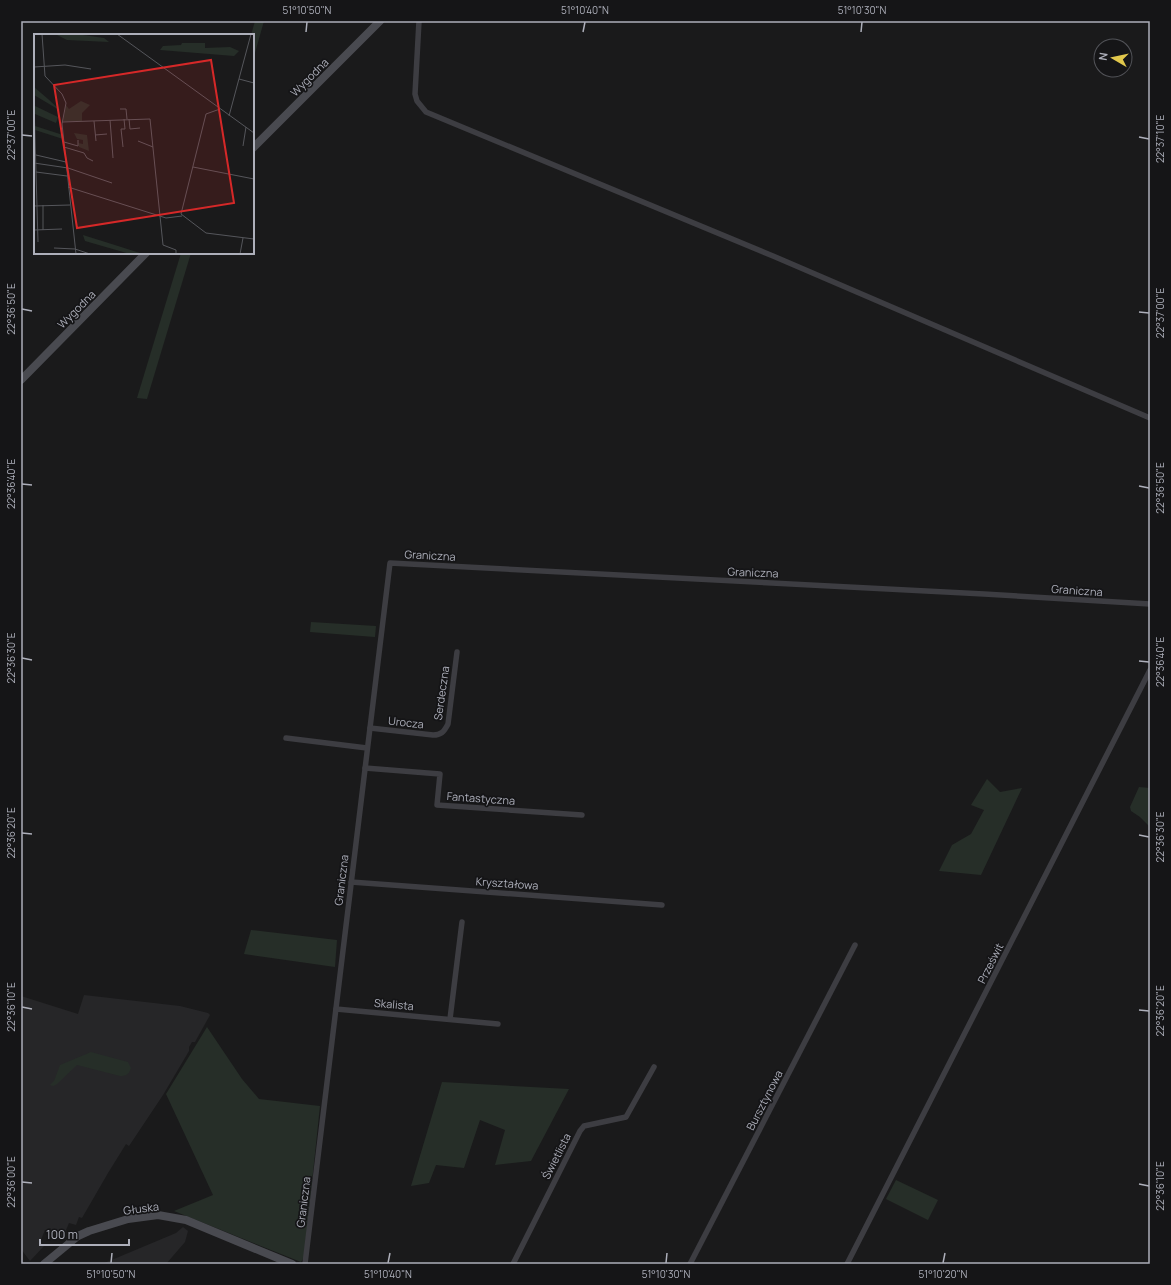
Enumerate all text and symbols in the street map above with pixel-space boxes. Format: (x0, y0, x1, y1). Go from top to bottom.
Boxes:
text: 51°10'50"N (283, 3, 332, 17)
text: 51°10'40"N (561, 3, 609, 17)
text: 51°10'30"N (838, 3, 887, 17)
inset map (34, 34, 254, 254)
north arrow (1093, 38, 1133, 78)
text: N (1095, 51, 1111, 61)
street label: Wygodna (287, 55, 331, 99)
text: 22°37'00"E (4, 109, 18, 160)
text: 22°37'10"E (1153, 115, 1167, 163)
text: 22°36'50"E (4, 283, 18, 335)
street label: Wygodna (54, 287, 98, 331)
text: 22°37'00"E (1153, 287, 1167, 338)
text: 22°36'40"E (4, 459, 18, 509)
text: 22°36'50"E (1153, 462, 1167, 514)
street label: Graniczna (404, 546, 456, 564)
street label: Graniczna (727, 564, 779, 580)
street label: Graniczna (1051, 581, 1103, 599)
text: 22°36'30"E (4, 632, 18, 684)
text: 22°36'40"E (1153, 637, 1167, 687)
street label: Serdeczna (430, 665, 452, 721)
street label: Urocza (387, 713, 425, 731)
street label: Fantastyczna (446, 788, 516, 808)
text: 22°36'20"E (4, 807, 18, 859)
text: 22°36'30"E (1153, 811, 1167, 863)
street label: Graniczna (330, 854, 352, 906)
street label: Kryształowa (475, 873, 539, 893)
street label: Prześwit (973, 940, 1007, 986)
text: 22°36'10"E (4, 982, 18, 1032)
text: 22°36'20"E (1153, 985, 1167, 1037)
street label: Skalista (374, 995, 414, 1013)
street label: Bursztynowa (742, 1067, 786, 1133)
street label: Świetlista (538, 1130, 574, 1182)
text: 22°36'00"E (4, 1156, 18, 1208)
text: 22°36'10"E (1153, 1161, 1167, 1211)
street label: Graniczna (292, 1176, 314, 1228)
street label: Głuska (122, 1198, 160, 1218)
scale bar (40, 1221, 129, 1247)
text: 100 m (46, 1226, 78, 1243)
text: 51°10'50"N (87, 1267, 136, 1281)
text: 51°10'40"N (364, 1267, 412, 1281)
text: 51°10'30"N (642, 1267, 691, 1281)
text: 51°10'20"N (919, 1267, 968, 1281)

